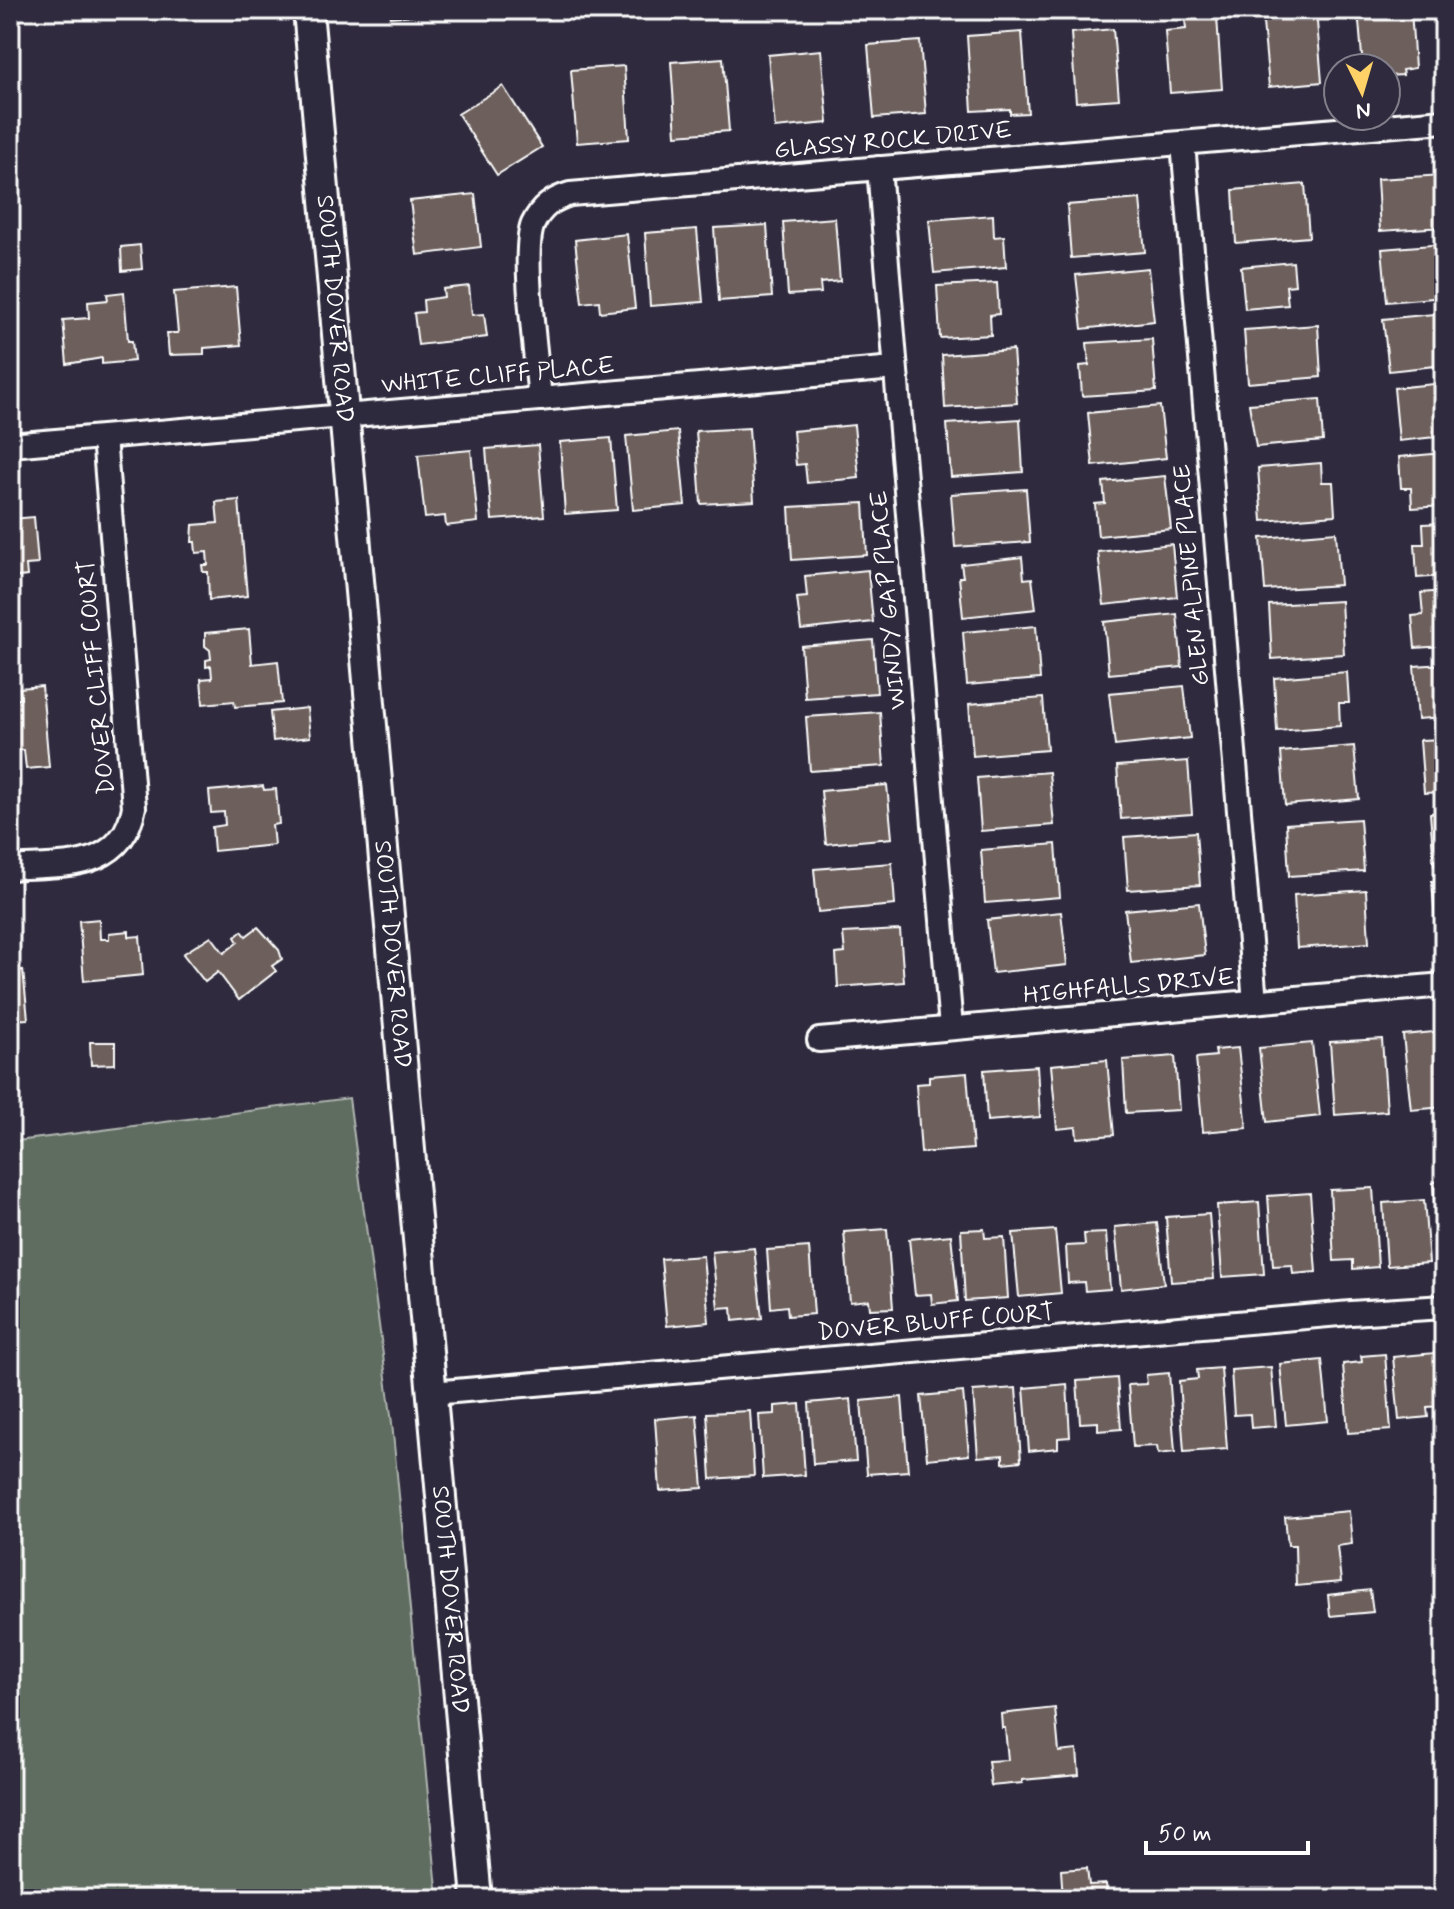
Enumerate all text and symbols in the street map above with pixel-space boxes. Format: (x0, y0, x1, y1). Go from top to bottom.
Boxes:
north arrow (1322, 52, 1402, 132)
text: N (1355, 95, 1372, 125)
street label: GLASSY ROCK DRIVE (773, 115, 1013, 167)
street label: SOUTH DOVER ROAD (309, 193, 360, 424)
street label: WHITE CLIFF PLACE (380, 350, 616, 402)
street label: GLEN ALPINE PLACE (1167, 463, 1217, 687)
street label: WINDY GAP PLACE (864, 489, 914, 711)
street label: DOVER CLIFF COURT (71, 558, 123, 796)
street label: SOUTH DOVER ROAD (367, 839, 418, 1070)
street label: HIGHFALLS DRIVE (1022, 962, 1236, 1012)
street label: DOVER BLUFF COURT (816, 1297, 1056, 1349)
street label: SOUTH DOVER ROAD (425, 1484, 476, 1715)
scale bar (1146, 1805, 1308, 1855)
text: 50 m (1158, 1819, 1212, 1850)

